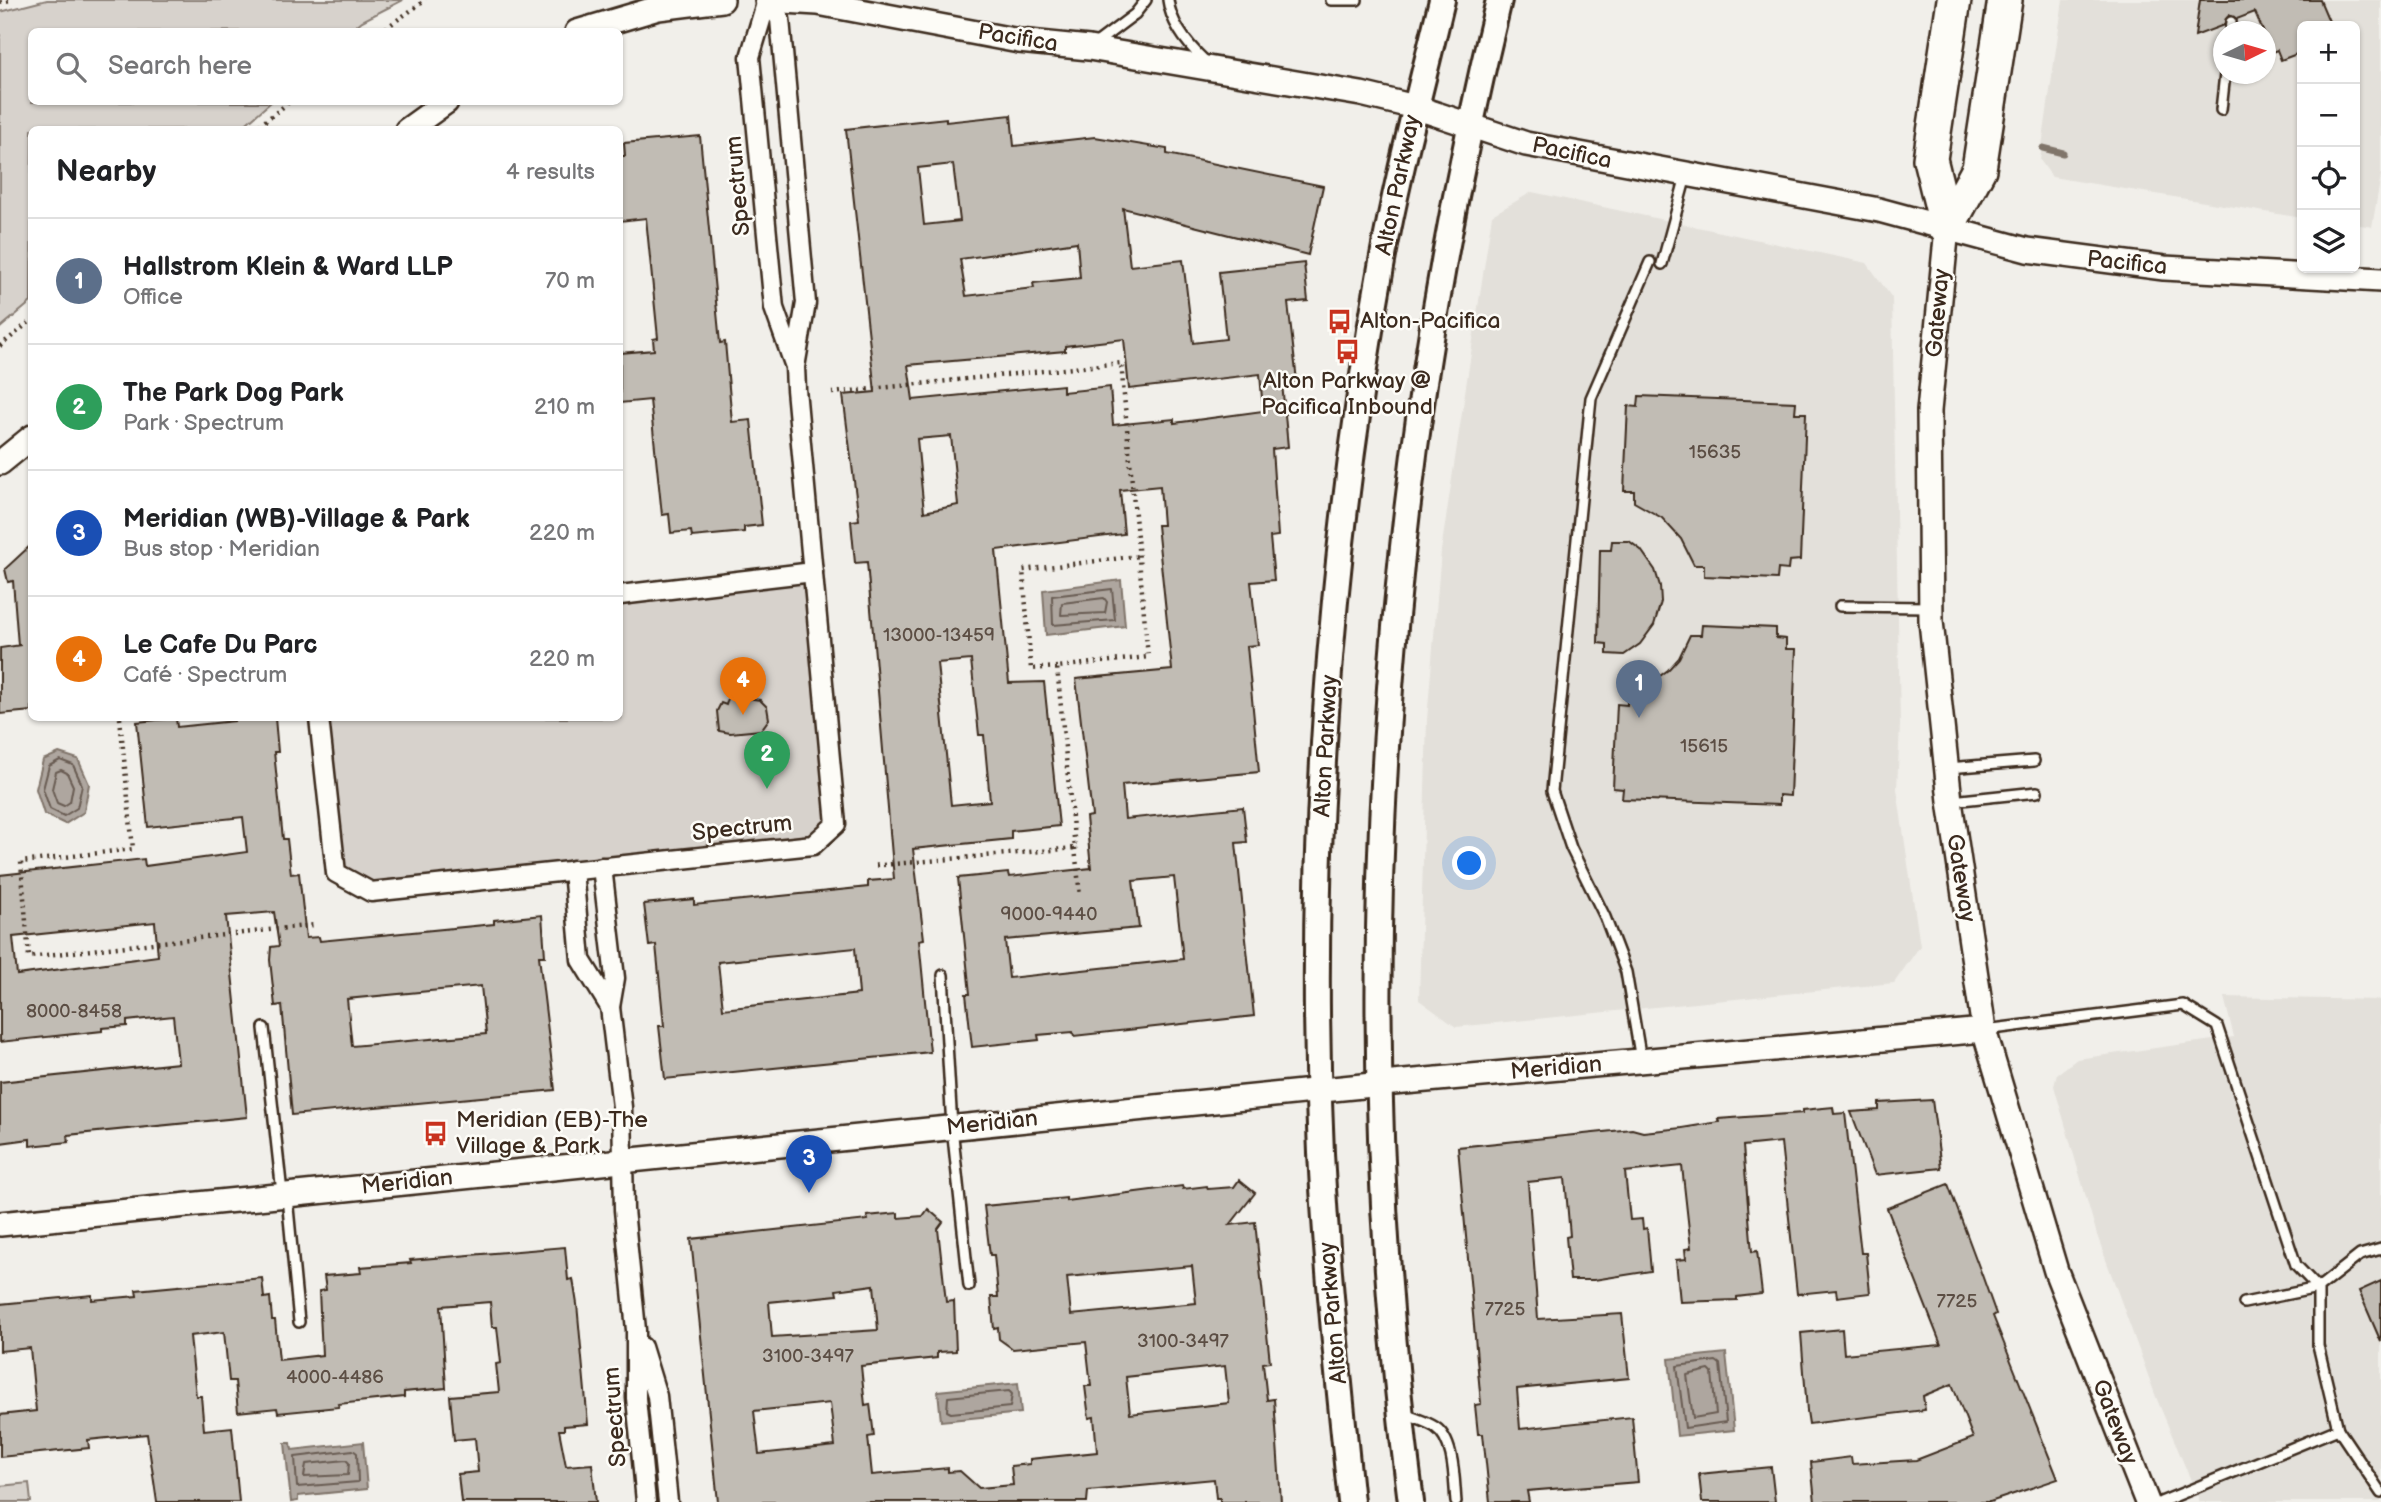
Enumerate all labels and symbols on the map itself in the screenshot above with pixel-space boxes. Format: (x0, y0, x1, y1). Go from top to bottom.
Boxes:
street label: Pacifica (976, 18, 1060, 58)
north arrow (2213, 21, 2276, 84)
street label: Alton Parkway (1369, 112, 1427, 258)
street label: Pacifica (1530, 131, 1614, 175)
street label: Spectrum (720, 135, 756, 237)
street label: Pacifica (2085, 245, 2169, 281)
street label: Gateway (1920, 267, 1956, 359)
bus stop icon: Alton-Pacifica (1326, 307, 1354, 335)
place label: Alton-Pacifica (1360, 307, 1501, 335)
bus stop icon: Alton Parkway @ Pacifica Inbound (1333, 337, 1361, 365)
place label: Alton Parkway @ Pacifica Inbound (1261, 367, 1433, 421)
house number: 15635 (1689, 441, 1741, 464)
house number: 13000-13459 (883, 624, 995, 647)
pin: 4 (720, 657, 766, 715)
pin: 1 (1616, 660, 1662, 718)
street label: Alton Parkway (1308, 673, 1344, 818)
pin: 2 (744, 731, 790, 789)
house number: 15615 (1680, 735, 1728, 758)
street label: Spectrum (691, 809, 793, 847)
street label: Gateway (1940, 832, 1982, 925)
your location (1452, 846, 1486, 880)
house number: 9000-9440 (1001, 903, 1097, 926)
house number: 8000-8458 (26, 1000, 122, 1023)
street label: Meridian (1509, 1050, 1603, 1086)
street label: Meridian (945, 1104, 1039, 1142)
place label: Meridian (EB)-The Village & Park (456, 1106, 648, 1160)
bus stop icon: Meridian (EB)-The Village & Park (422, 1119, 450, 1147)
pin: 3 (786, 1135, 832, 1193)
street label: Meridian (360, 1163, 454, 1201)
street label: Alton Parkway (1313, 1240, 1353, 1385)
house number: 7725 (1937, 1290, 1977, 1313)
house number: 7725 (1485, 1298, 1525, 1321)
house number: 3100-3497 (1137, 1330, 1230, 1353)
house number: 3100-3497 (762, 1345, 855, 1368)
house number: 4000-4486 (286, 1366, 384, 1389)
street label: Spectrum (598, 1366, 632, 1468)
street label: Gateway (2086, 1375, 2144, 1469)

